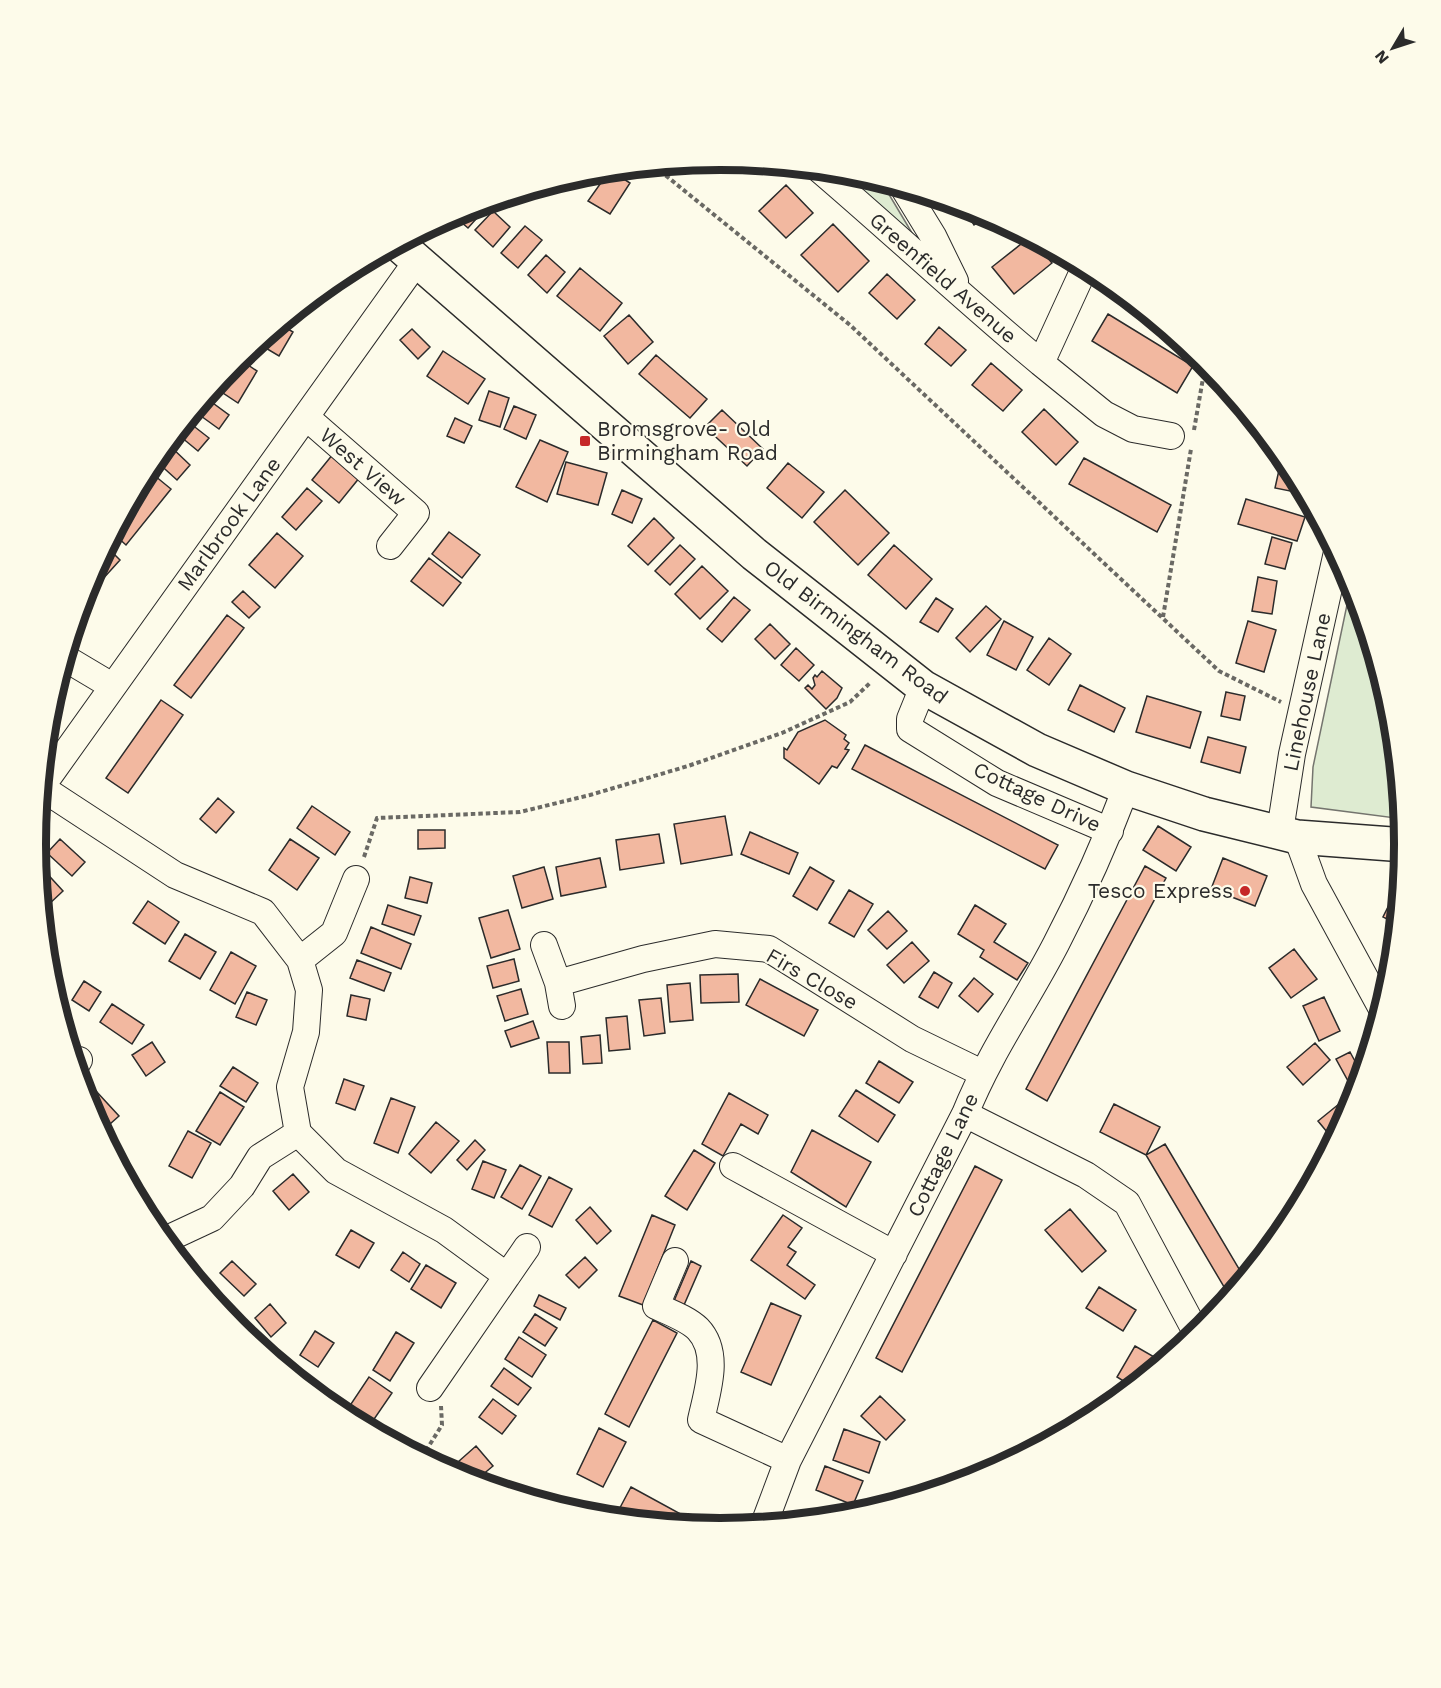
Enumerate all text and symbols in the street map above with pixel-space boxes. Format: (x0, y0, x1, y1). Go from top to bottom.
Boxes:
north arrow (1363, 18, 1423, 78)
text: N (1371, 47, 1393, 68)
street label: Greenfield Avenue (865, 207, 1022, 348)
place label: Bromsgrove- Old Birmingham Road (597, 416, 778, 465)
street label: West View (315, 422, 412, 511)
marker: Bromsgrove- Old Birmingham Road (578, 434, 592, 448)
street label: Marlbrook Lane (172, 452, 286, 596)
street label: Old Birmingham Road (760, 554, 953, 709)
street label: Linehouse Lane (1277, 610, 1336, 774)
street label: Cottage Drive (970, 756, 1105, 837)
place label: Tesco Express (1088, 878, 1233, 903)
marker: Tesco Express (1238, 884, 1252, 898)
street label: Firs Close (762, 942, 862, 1015)
street label: Cottage Lane (902, 1089, 983, 1221)

